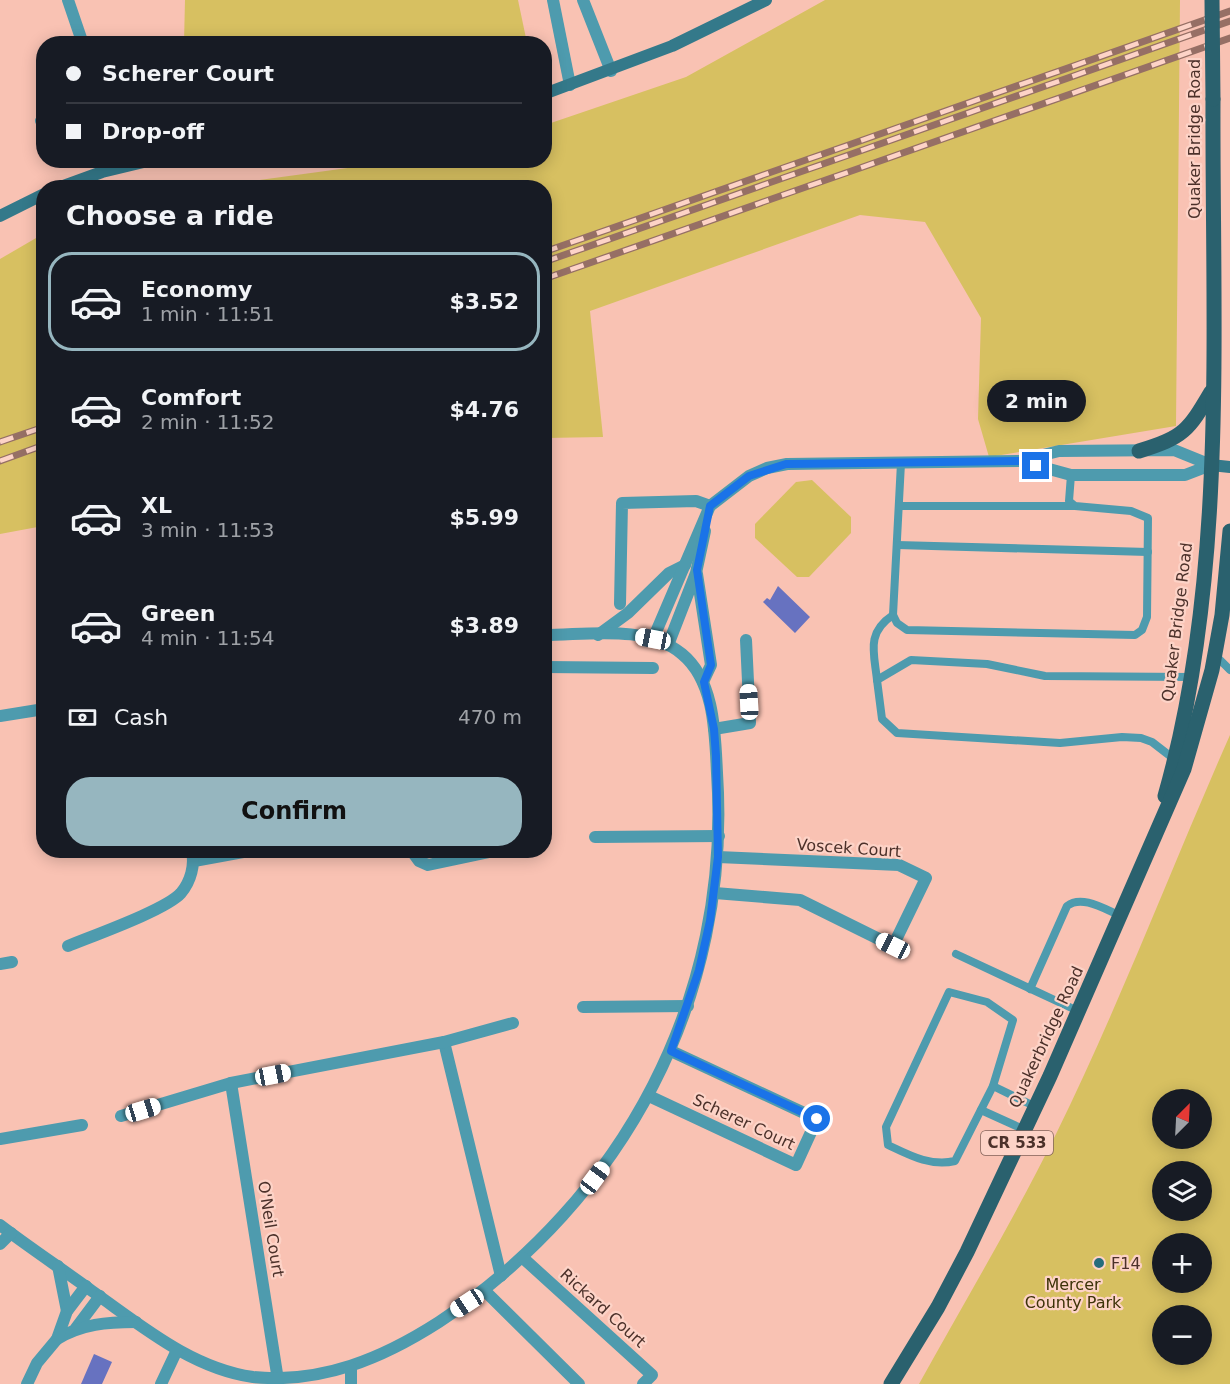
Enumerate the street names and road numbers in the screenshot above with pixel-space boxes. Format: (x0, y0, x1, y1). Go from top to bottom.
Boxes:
street label: Quaker Bridge Road (1185, 59, 1204, 219)
street label: Quaker Bridge Road (1158, 541, 1196, 703)
street label: Voscek Court (796, 835, 902, 861)
street label: Quakerbridge Road (1005, 963, 1087, 1111)
street label: Scherer Court (690, 1090, 798, 1154)
road number: CR 533 (981, 1131, 1053, 1155)
street label: O'Neil Court (254, 1180, 288, 1278)
street label: Rickard Court (556, 1265, 650, 1351)

